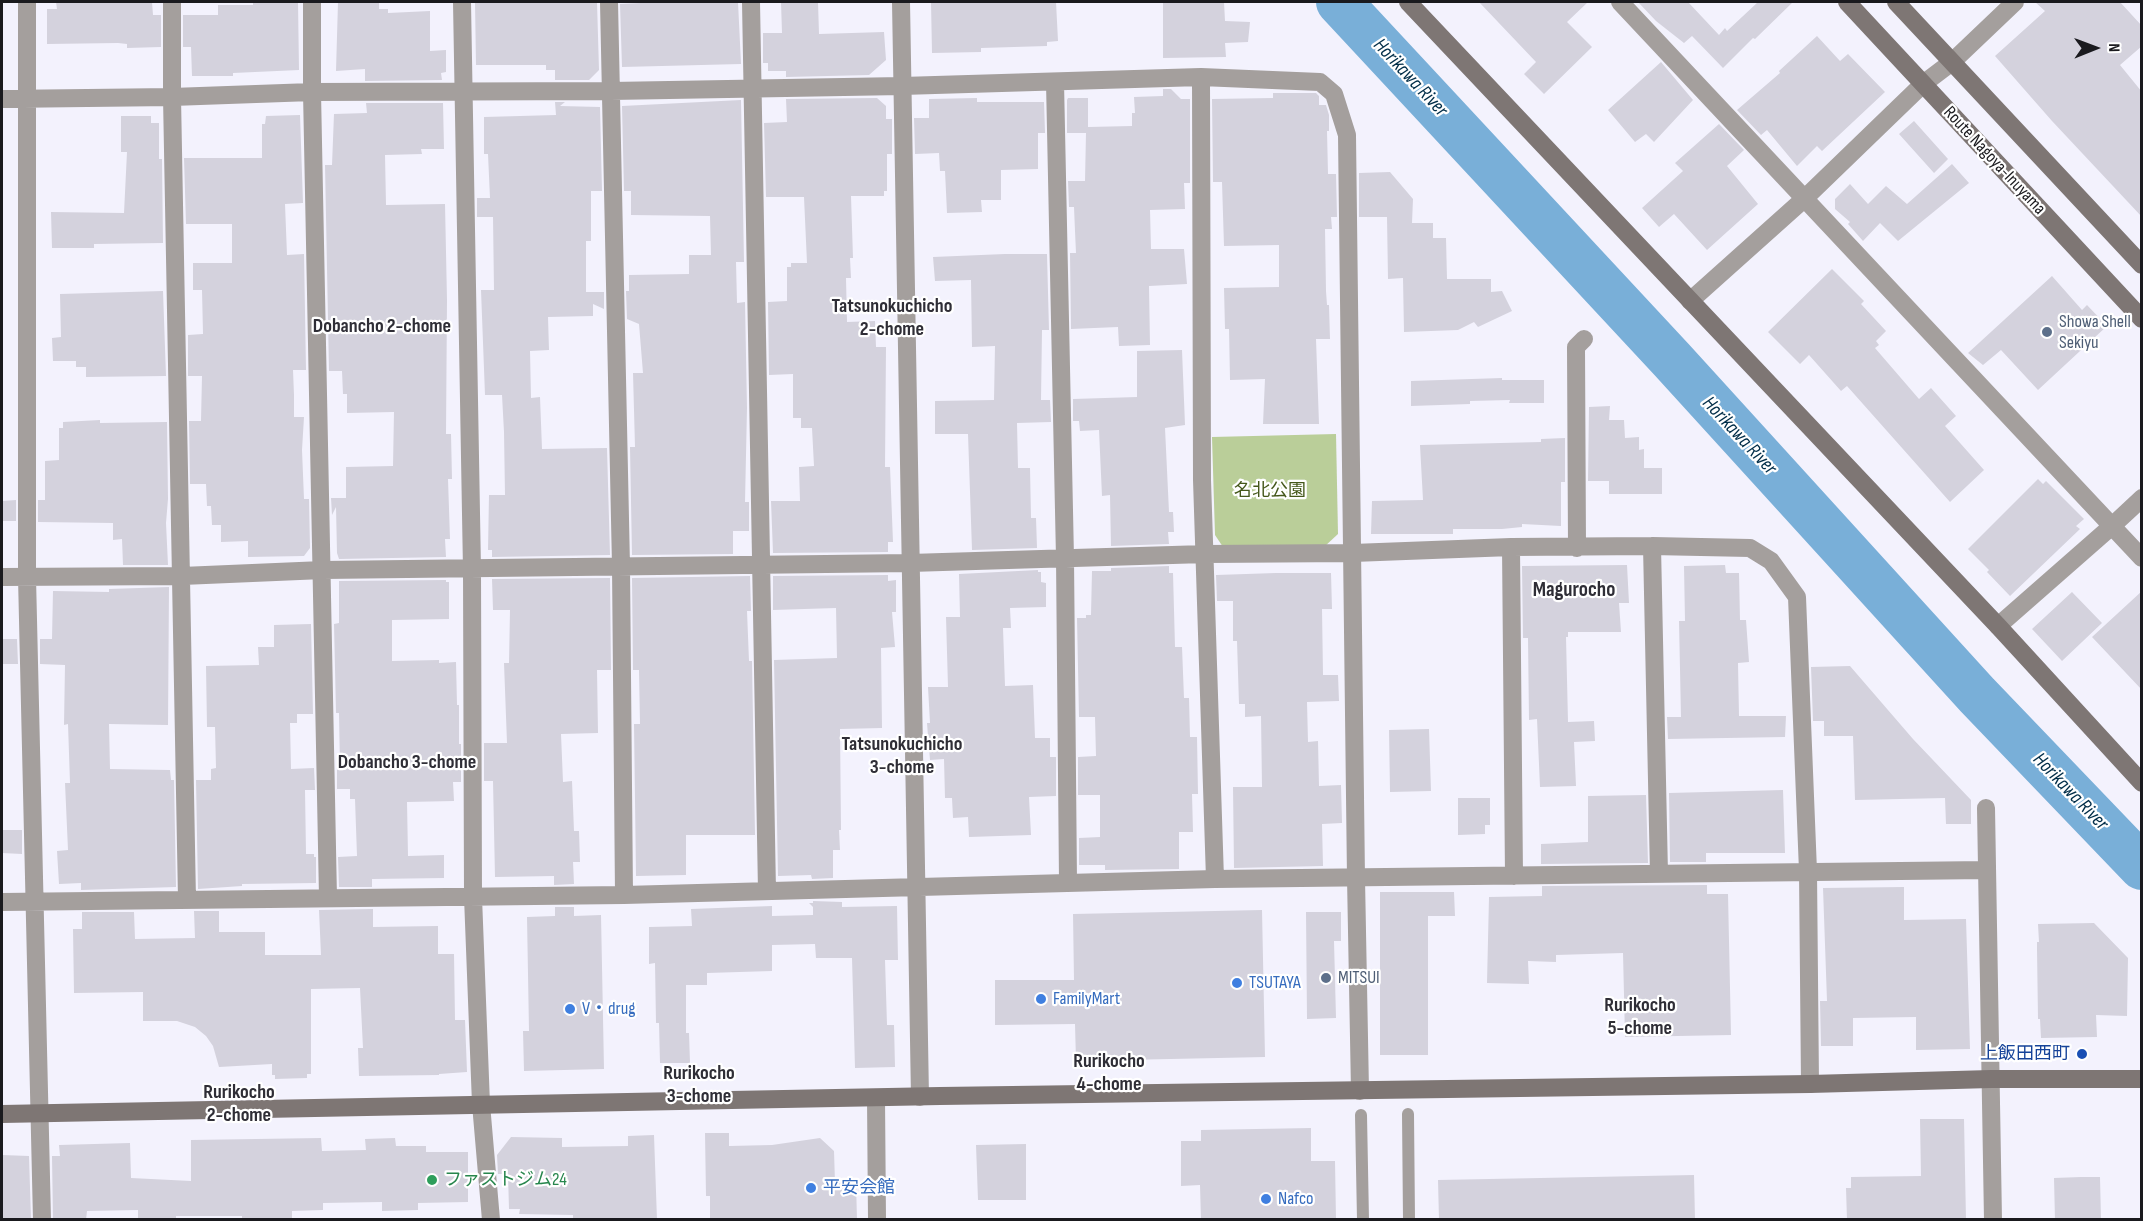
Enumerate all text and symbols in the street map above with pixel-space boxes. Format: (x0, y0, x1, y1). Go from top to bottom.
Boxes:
north arrow (2065, 18, 2125, 78)
water label: Horikawa River (1368, 34, 1452, 122)
text: N (2104, 43, 2123, 52)
street label: Route Nagoya-Inuyama (1938, 102, 2050, 220)
district label: Tatsunokuchicho 2-chome (832, 295, 952, 342)
place label: Showa Shell Sekiyu (2059, 311, 2131, 354)
district label: Dobancho 2-chome (313, 315, 451, 339)
marker: Showa Shell Sekiyu (2040, 325, 2054, 339)
water label: Horikawa River (1697, 392, 1781, 480)
park label: 名北公園 (1234, 480, 1306, 502)
district label: Magurocho (1533, 578, 1615, 604)
district label: Tatsunokuchicho 3-chome (842, 733, 962, 780)
water label: Horikawa River (2027, 748, 2113, 836)
district label: Dobancho 3-chome (338, 751, 476, 775)
place label: MITSUI (1338, 967, 1380, 989)
marker: MITSUI (1319, 971, 1333, 985)
place label: TSUTAYA (1249, 972, 1301, 994)
marker: TSUTAYA (1230, 976, 1244, 990)
place label: FamilyMart (1053, 988, 1120, 1010)
marker: FamilyMart (1034, 992, 1048, 1006)
district label: Rurikocho 5-chome (1604, 994, 1676, 1041)
place label: V・drug (582, 998, 635, 1020)
marker: V・drug (563, 1002, 577, 1016)
place label: 上飯田西町 (1980, 1043, 2070, 1065)
marker: 上飯田西町 (2075, 1047, 2089, 1061)
district label: Rurikocho 4-chome (1073, 1050, 1145, 1097)
district label: Rurikocho 3-chome (663, 1062, 735, 1109)
district label: Rurikocho 2-chome (203, 1081, 275, 1128)
place label: ファストジム24 (444, 1169, 567, 1191)
marker: ファストジム24 (425, 1173, 439, 1187)
place label: 平安会館 (823, 1177, 895, 1199)
marker: 平安会館 (804, 1181, 818, 1195)
place label: Nafco (1278, 1188, 1314, 1210)
marker: Nafco (1259, 1192, 1273, 1206)

